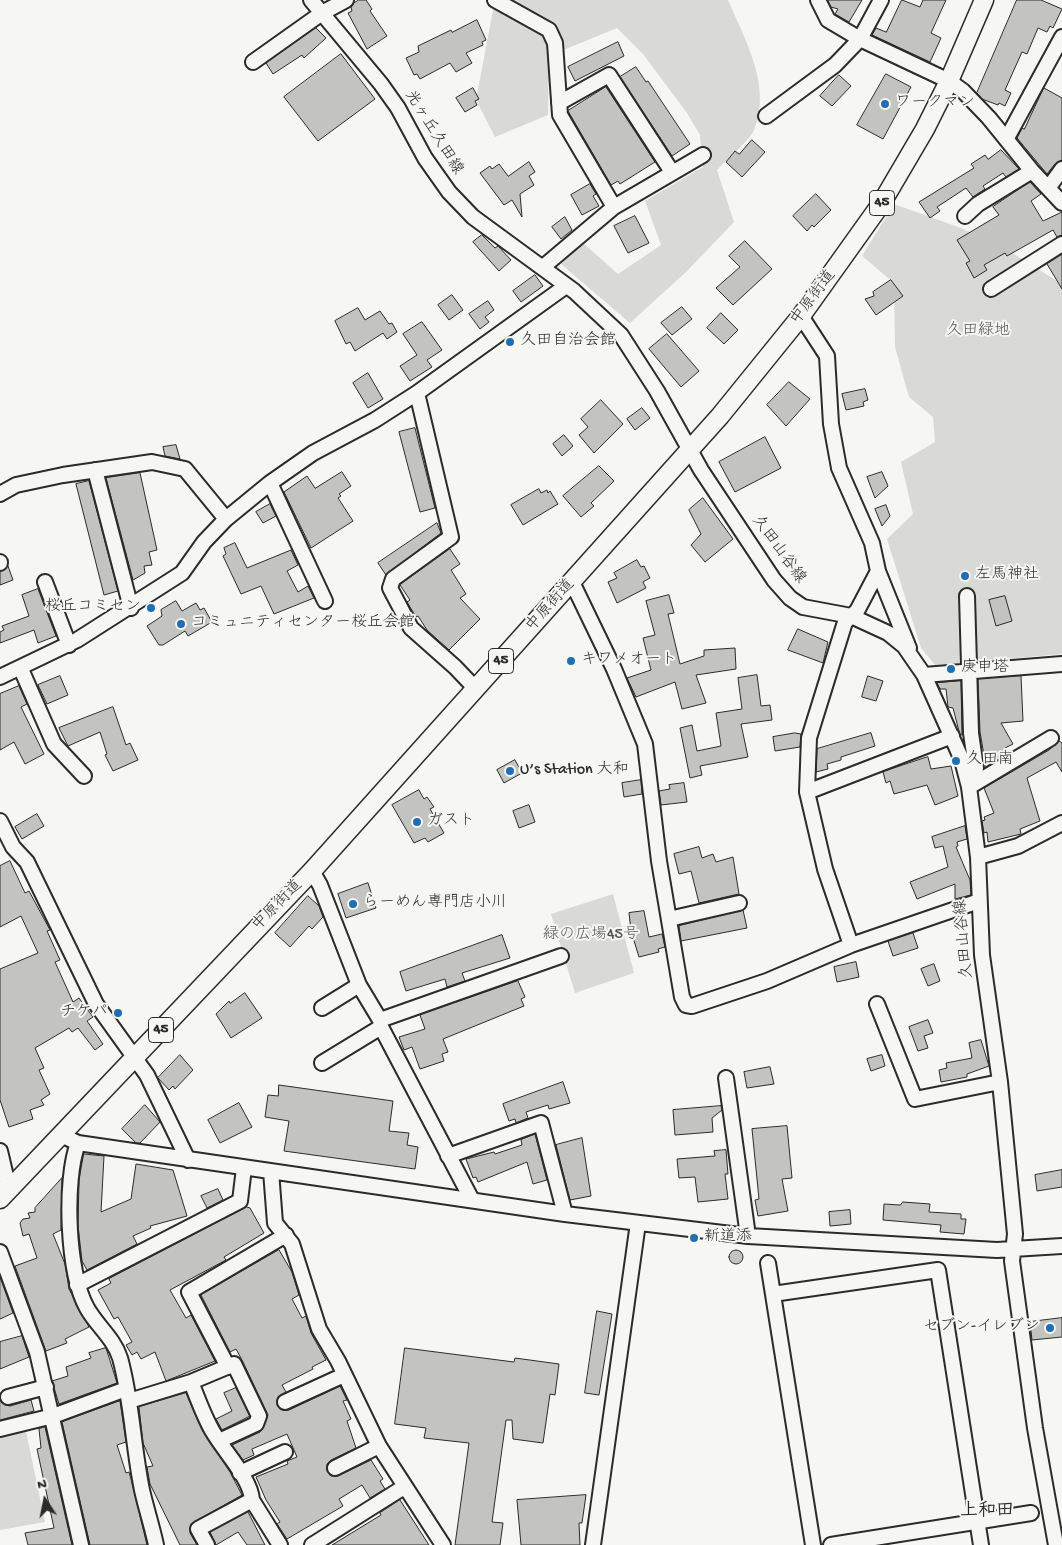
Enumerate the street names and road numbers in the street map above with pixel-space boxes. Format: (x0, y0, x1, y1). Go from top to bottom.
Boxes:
street label: 光ヶ丘久田線 (399, 87, 467, 179)
road number: 45 (870, 190, 894, 216)
street label: 中原街道 (787, 267, 841, 329)
street label: 久田山谷線 (747, 512, 809, 588)
street label: 中原街道 (522, 576, 580, 636)
road number: 45 (488, 648, 514, 674)
street label: 中原街道 (249, 876, 307, 936)
street label: 久田山谷線 (952, 898, 978, 980)
road number: 45 (148, 1018, 174, 1042)

